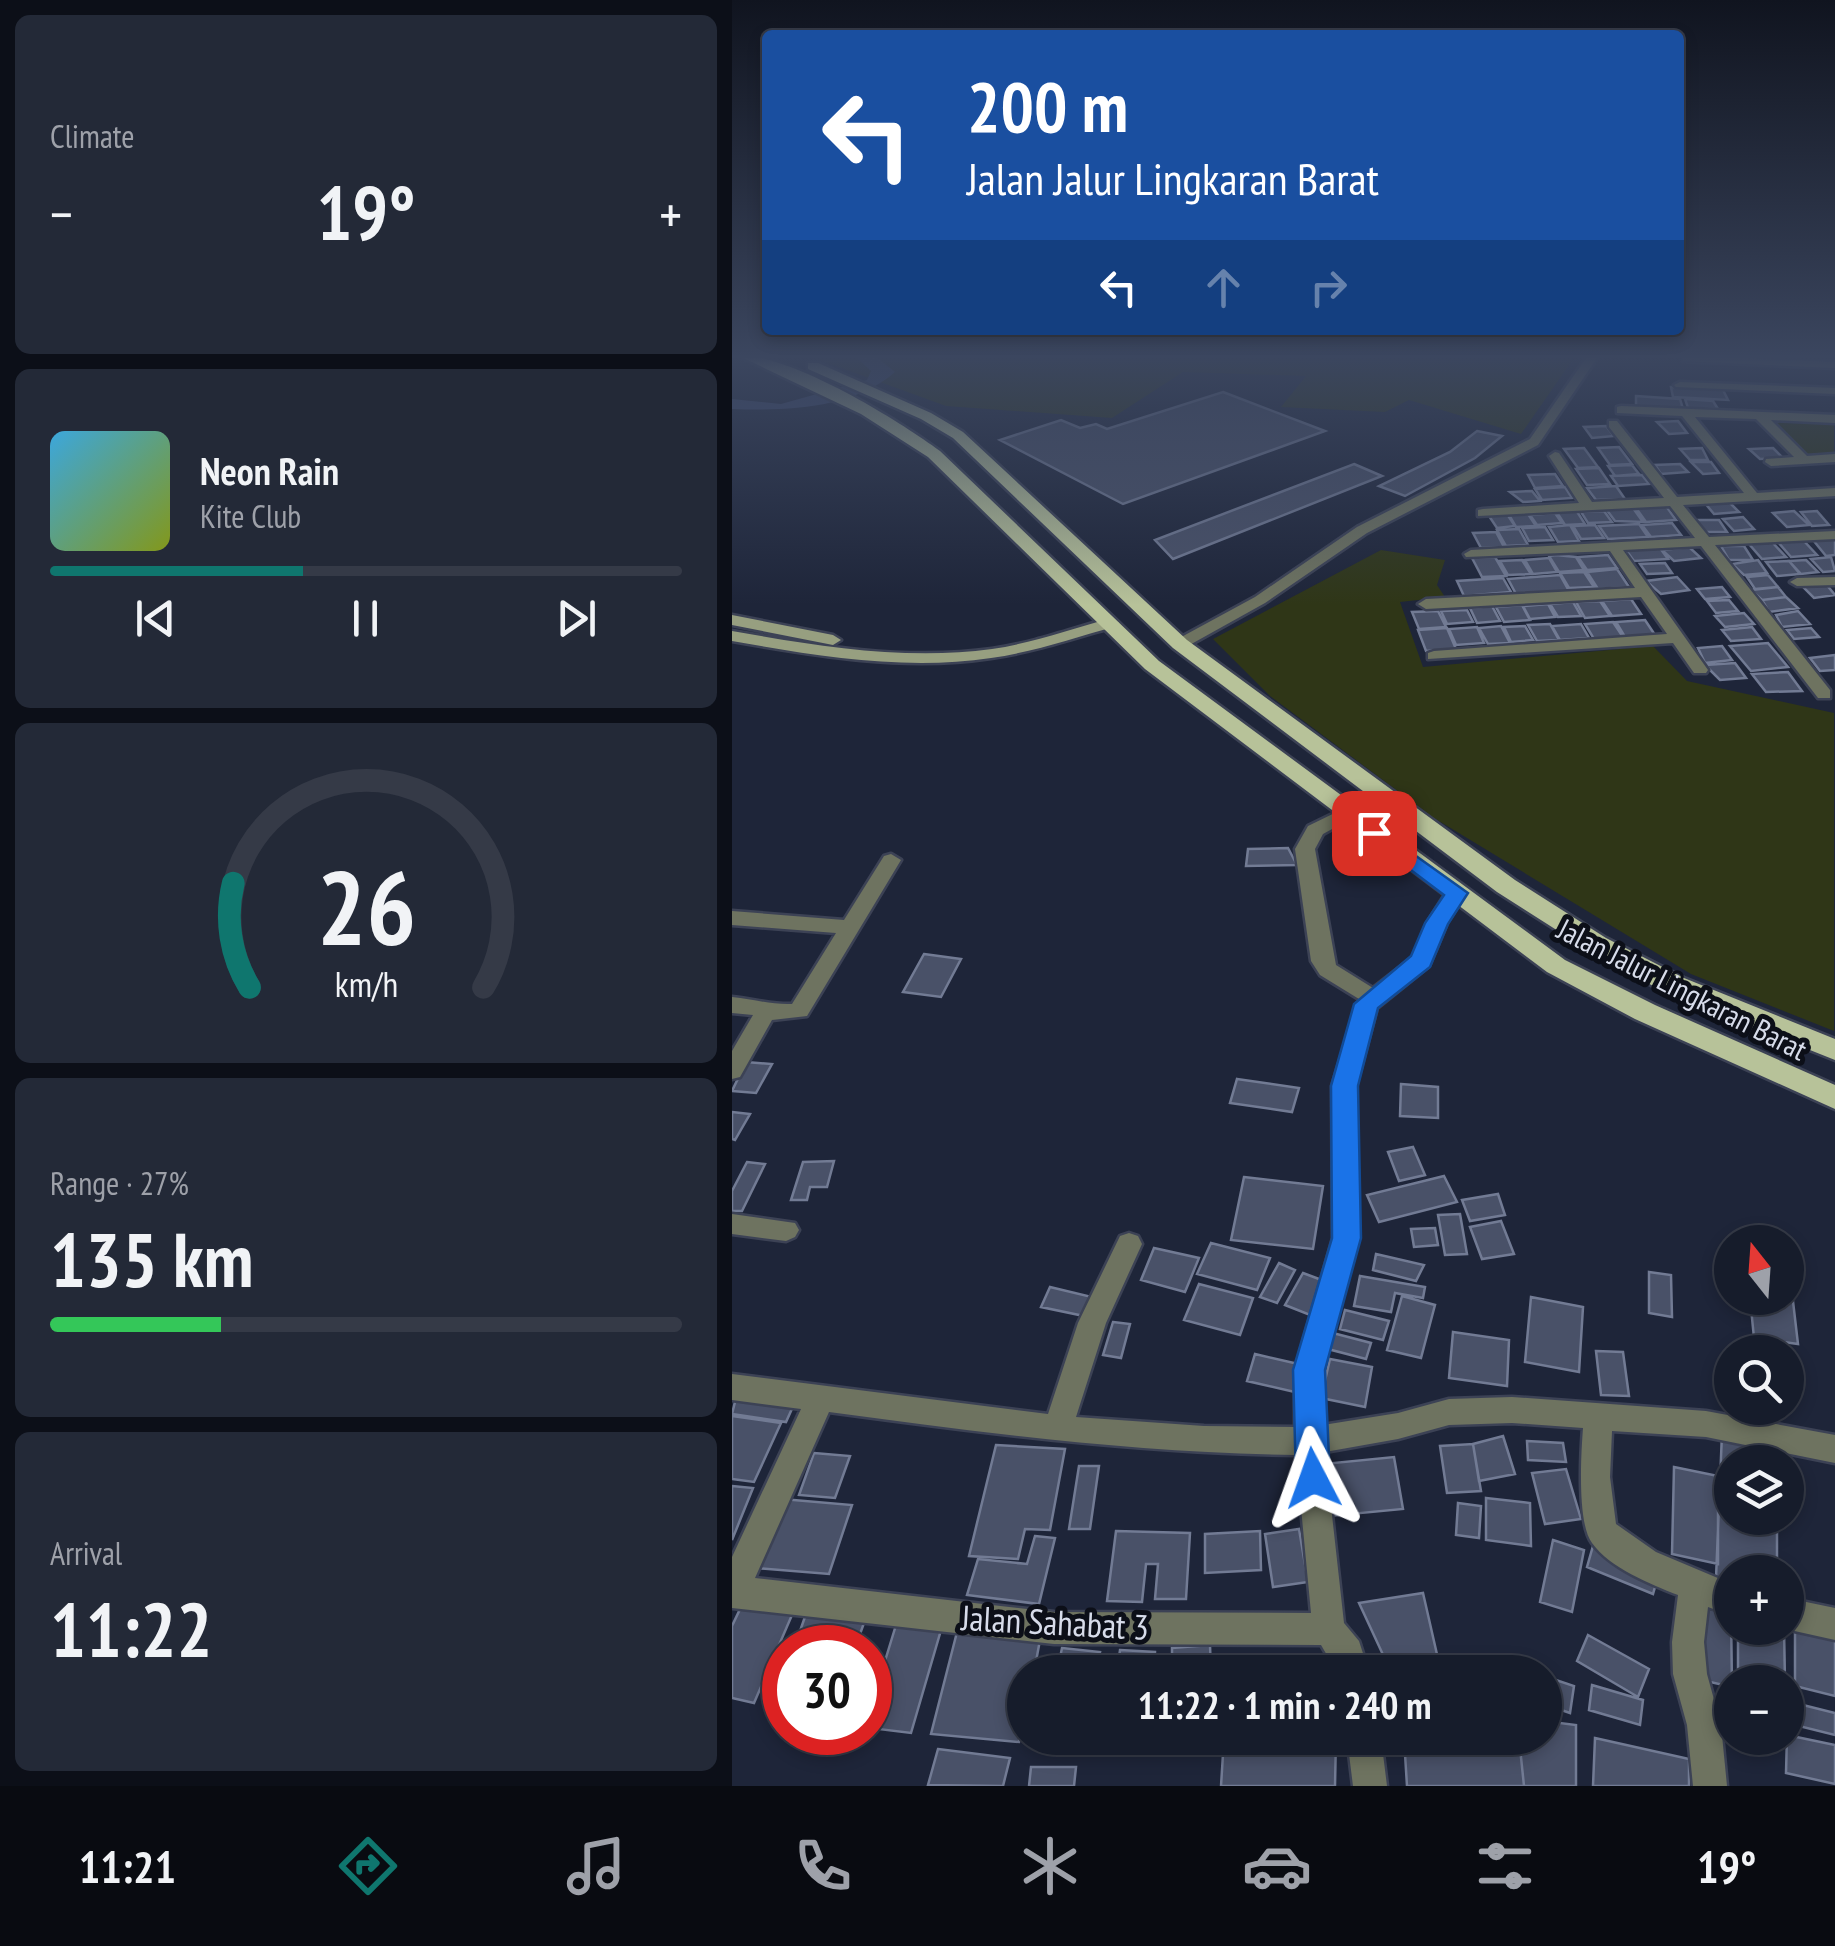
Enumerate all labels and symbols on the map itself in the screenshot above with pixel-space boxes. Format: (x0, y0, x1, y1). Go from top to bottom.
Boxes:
pin (1332, 791, 1417, 876)
street label: Jalan Jalur Lingkaran Barat (1551, 908, 1815, 1069)
north arrow (1714, 1225, 1804, 1315)
position arrow (1261, 1426, 1365, 1530)
street label: Jalan Sahabat 3 (959, 1594, 1150, 1650)
speed limit sign: 30 (762, 1625, 892, 1755)

